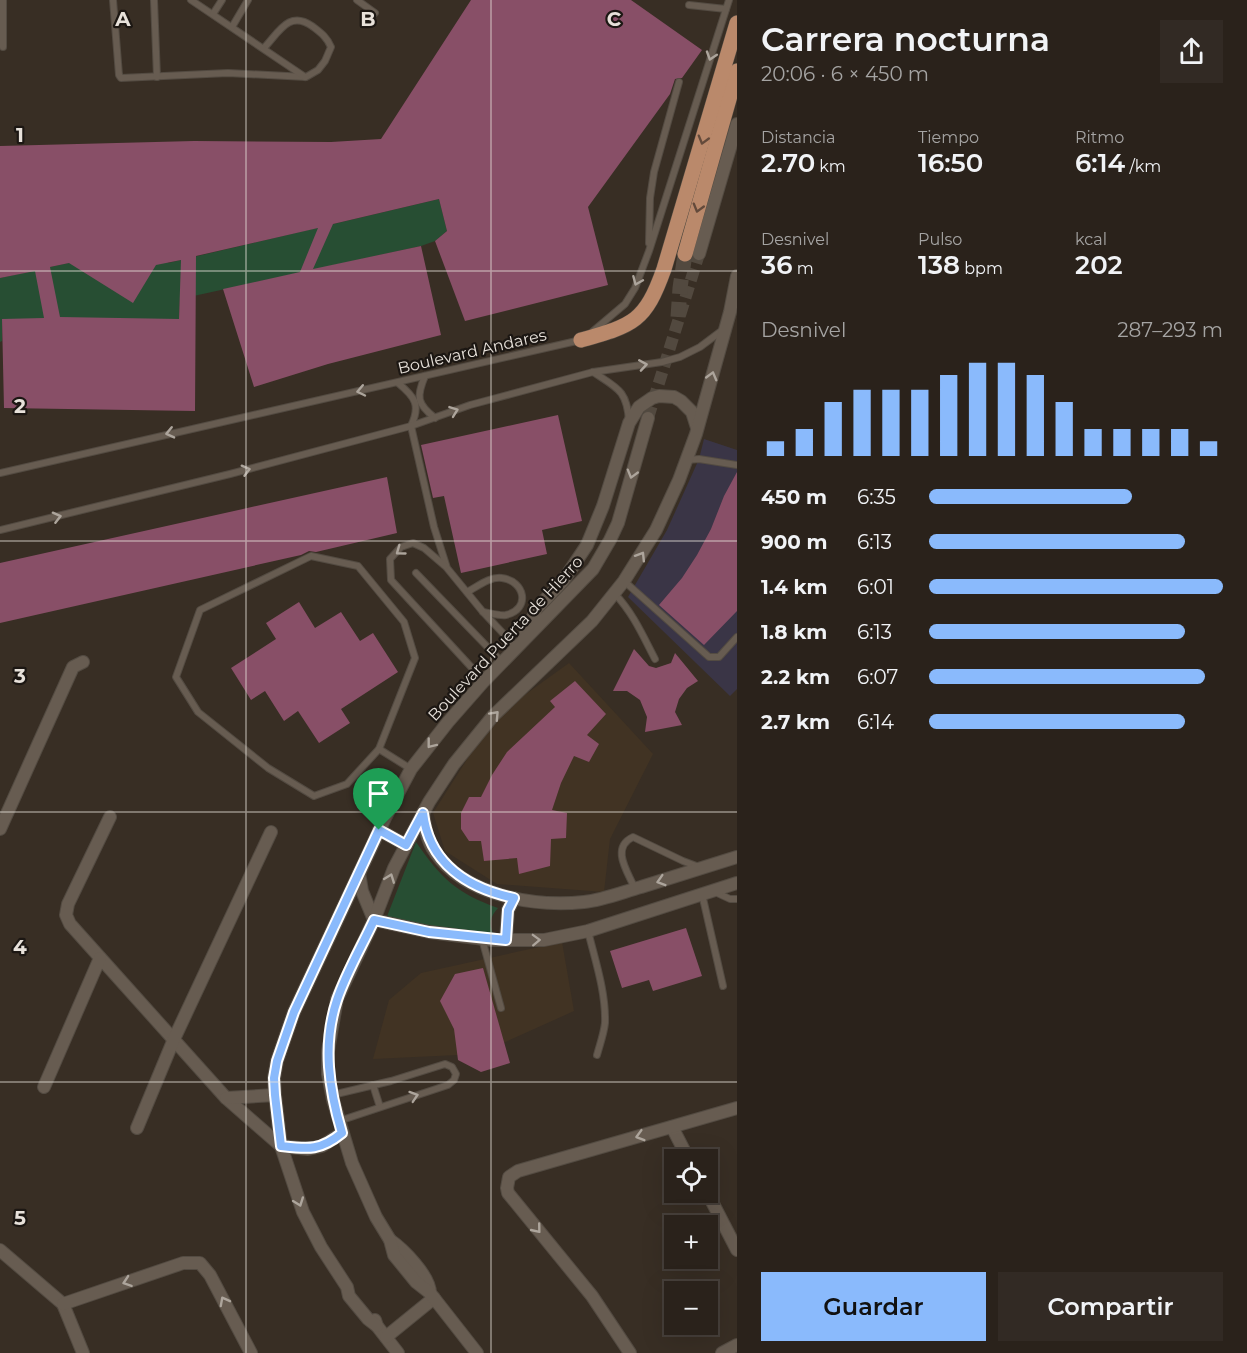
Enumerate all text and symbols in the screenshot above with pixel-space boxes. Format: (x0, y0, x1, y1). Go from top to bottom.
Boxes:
text: A (114, 7, 131, 31)
text: B (360, 7, 376, 31)
text: C (607, 7, 622, 31)
text: Carrera nocturna (761, 19, 1050, 59)
button: share (1160, 20, 1223, 83)
one-way arrow (706, 50, 719, 61)
text: 20:06 · 6 × 450 m (761, 62, 929, 86)
text: 1 (16, 123, 24, 147)
text: Distancia (761, 128, 835, 147)
text: Tiempo (918, 128, 979, 147)
text: Ritmo (1075, 128, 1124, 147)
one-way arrow (697, 135, 710, 145)
text: 2.70 (761, 147, 815, 179)
text: 16:50 (918, 147, 983, 179)
text: 6:14 (1075, 147, 1125, 179)
text: km (815, 157, 846, 176)
text: /km (1125, 157, 1161, 176)
one-way arrow (693, 202, 705, 213)
text: Desnivel (761, 230, 829, 249)
text: Pulso (918, 230, 962, 249)
text: kcal (1075, 230, 1107, 249)
text: 36 (761, 249, 792, 281)
text: 138 (918, 249, 960, 281)
text: 202 (1075, 249, 1123, 281)
text: m (792, 259, 814, 278)
text: bpm (960, 259, 1003, 278)
one-way arrow (632, 274, 644, 285)
text: Desnivel (761, 318, 846, 342)
text: 287–293 m (1117, 318, 1223, 342)
street label: Boulevard Andares (396, 325, 548, 378)
one-way arrow (638, 359, 648, 372)
one-way arrow (704, 371, 717, 381)
one-way arrow (356, 384, 366, 397)
text: 2 (14, 394, 26, 418)
one-way arrow (448, 405, 459, 418)
one-way arrow (165, 426, 175, 439)
one-way arrow (241, 464, 251, 477)
one-way arrow (627, 468, 639, 479)
text: 450 m (761, 485, 827, 509)
text: 6:35 (857, 485, 896, 509)
one-way arrow (52, 511, 62, 524)
text: 900 m (761, 530, 828, 554)
text: 6:13 (857, 530, 892, 554)
one-way arrow (396, 544, 407, 555)
street label: Boulevard Puerta de Hierro (424, 552, 587, 725)
one-way arrow (633, 552, 645, 562)
text: 1.4 km (761, 575, 828, 599)
text: 6:01 (857, 575, 894, 599)
text: 1.8 km (761, 620, 827, 644)
text: 6:13 (857, 620, 892, 644)
text: 3 (13, 664, 26, 688)
text: 2.2 km (761, 665, 830, 689)
text: 6:07 (857, 665, 898, 689)
text: 2.7 km (761, 710, 830, 734)
text: 6:14 (857, 710, 894, 734)
one-way arrow (488, 711, 499, 721)
one-way arrow (427, 737, 438, 748)
pin (353, 768, 404, 830)
icon: arrive (362, 777, 395, 810)
one-way arrow (383, 873, 396, 884)
one-way arrow (656, 873, 667, 886)
one-way arrow (531, 933, 540, 946)
text: 4 (13, 935, 27, 959)
one-way arrow (408, 1091, 419, 1103)
one-way arrow (635, 1129, 646, 1141)
map controls (664, 1149, 718, 1335)
button: locate (664, 1149, 718, 1203)
one-way arrow (292, 1196, 305, 1207)
text: 5 (14, 1206, 26, 1230)
button: + (664, 1215, 718, 1269)
one-way arrow (530, 1223, 541, 1234)
button: Guardar (761, 1272, 986, 1341)
button: Compartir (998, 1272, 1223, 1341)
one-way arrow (123, 1274, 133, 1287)
button: − (664, 1281, 718, 1335)
one-way arrow (220, 1297, 231, 1307)

